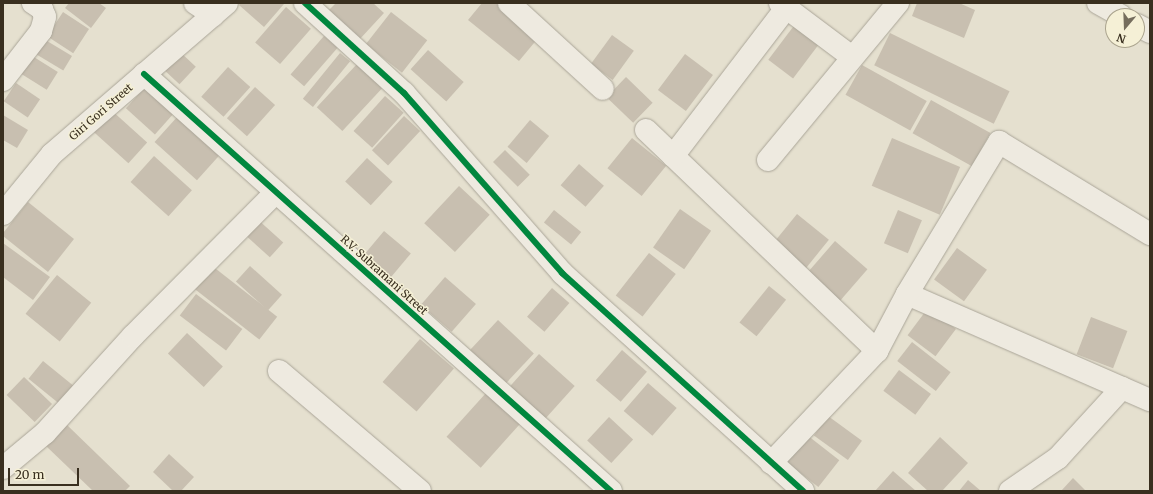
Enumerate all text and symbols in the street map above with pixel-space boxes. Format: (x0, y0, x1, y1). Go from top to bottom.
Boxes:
north arrow (1105, 8, 1145, 48)
text: N (1115, 30, 1128, 46)
street label: Giri Gori Street (67, 81, 135, 143)
street label: R.V. Subramani Street (338, 232, 430, 318)
scale bar (10, 460, 81, 486)
text: 20 m (15, 467, 44, 482)

